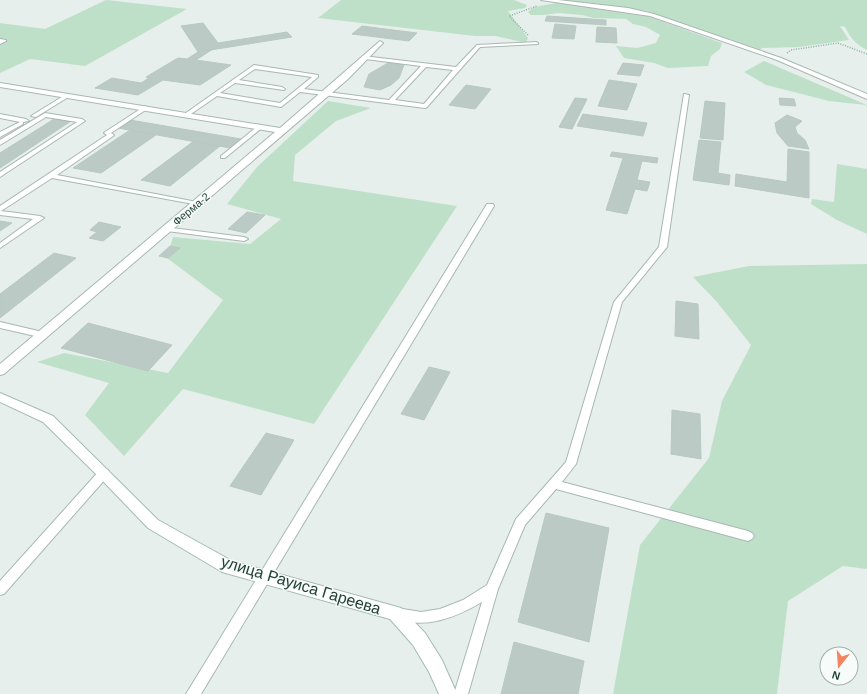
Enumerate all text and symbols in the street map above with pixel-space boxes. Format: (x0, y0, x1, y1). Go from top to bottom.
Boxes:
street label: Ферма-2 (170, 190, 212, 228)
street label: улица Рауиса Гареева (219, 553, 383, 617)
north arrow (819, 646, 859, 686)
text: N (830, 669, 842, 682)

